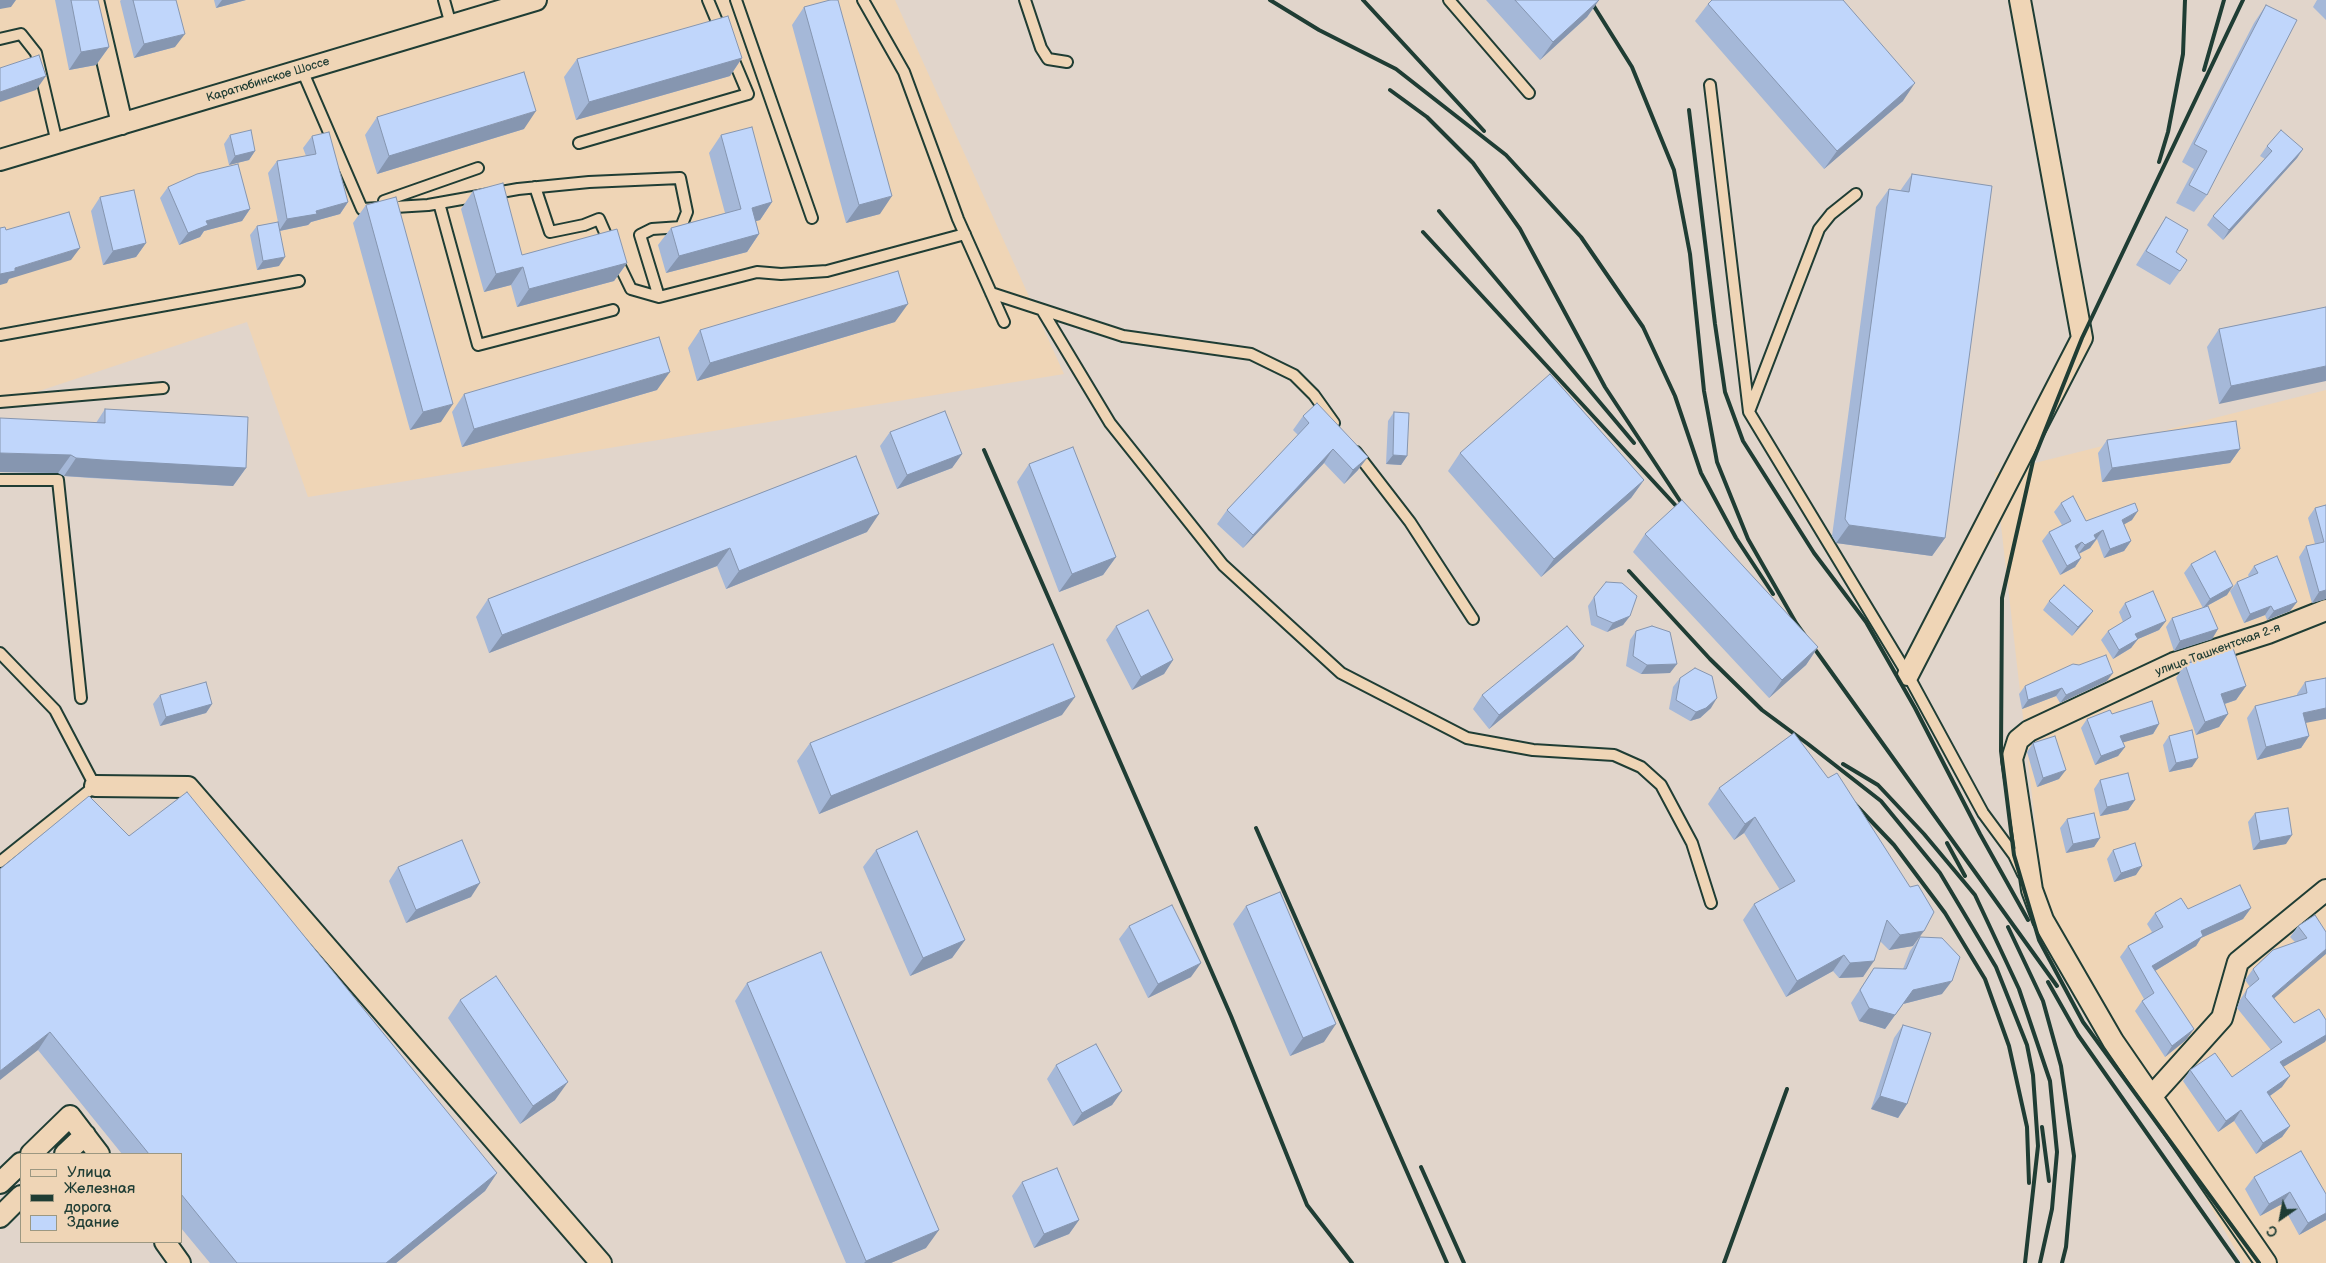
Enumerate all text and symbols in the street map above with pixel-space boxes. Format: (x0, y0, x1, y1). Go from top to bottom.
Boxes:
street label: Каратюбинское Шоссе (205, 54, 331, 106)
street label: улица Ташкентская 2-я (2153, 621, 2283, 679)
legend (20, 1153, 182, 1243)
text: Улица (67, 1163, 111, 1182)
text: Железная дорога (64, 1179, 135, 1217)
north arrow (2256, 1193, 2306, 1243)
text: Здание (67, 1213, 119, 1232)
text: С (2264, 1221, 2281, 1241)

